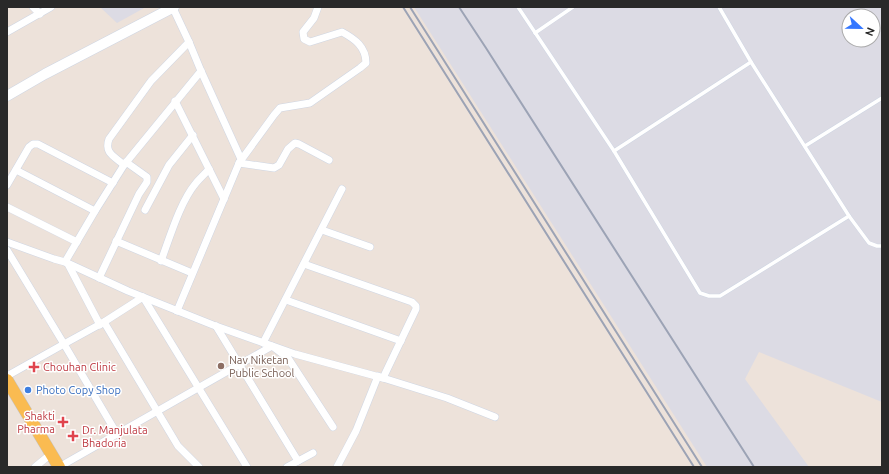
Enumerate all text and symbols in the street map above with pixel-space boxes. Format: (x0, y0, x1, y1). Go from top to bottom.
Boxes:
north arrow (841, 8, 881, 48)
text: N (863, 26, 877, 38)
place label: Nav Niketan Public School (229, 354, 295, 379)
marker: Chouhan Clinic (28, 361, 40, 373)
place label: Chouhan Clinic (43, 361, 116, 373)
marker: Nav Niketan Public School (216, 361, 226, 371)
place label: Photo Copy Shop (36, 384, 121, 396)
marker: Photo Copy Shop (23, 385, 33, 395)
place label: Shakti Pharma (17, 410, 55, 435)
marker: Shakti Pharma (58, 417, 68, 427)
place label: Dr. Manjulata Bhadoria (82, 424, 148, 449)
marker: Dr. Manjulata Bhadoria (67, 430, 79, 442)

